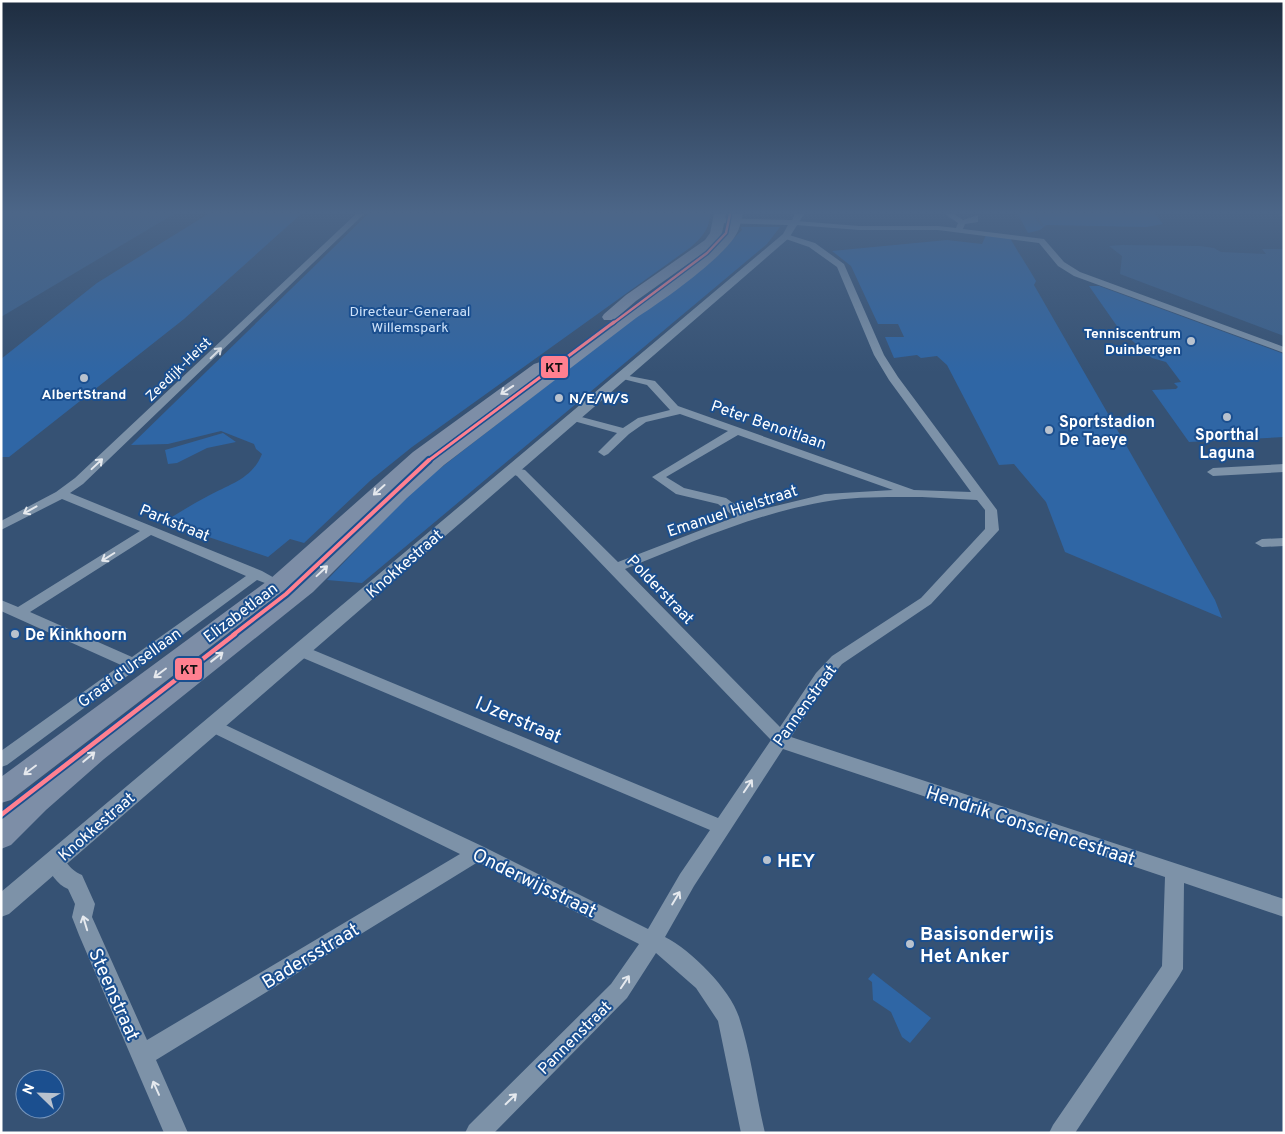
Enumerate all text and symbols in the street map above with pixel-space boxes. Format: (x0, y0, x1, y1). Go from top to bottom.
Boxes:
park label: Directeur-Generaal Willemspark (350, 304, 470, 337)
place label: Tenniscentrum Duinbergen (1084, 326, 1181, 359)
street label: Zeedijk-Heist (143, 334, 216, 406)
marker: Tenniscentrum Duinbergen (1185, 335, 1197, 347)
one-way arrow (210, 347, 222, 359)
line badge: KT (540, 355, 569, 379)
text: KT (545, 360, 563, 377)
marker: AlbertStrand (78, 372, 90, 384)
one-way arrow (500, 385, 514, 395)
place label: AlbertStrand (42, 387, 126, 404)
place label: N/E/W/S (569, 391, 629, 408)
marker: N/E/W/S (553, 392, 565, 404)
street label: Peter Benoitlaan (708, 397, 829, 455)
marker: Sporthal Laguna (1221, 411, 1233, 423)
place label: Sportstadion De Taeye (1059, 413, 1155, 451)
marker: Sportstadion De Taeye (1043, 424, 1055, 436)
place label: Sporthal Laguna (1195, 426, 1259, 464)
one-way arrow (91, 458, 103, 470)
street label: Emanuel Hielstraat (665, 481, 800, 542)
one-way arrow (372, 485, 385, 496)
street label: Parkstraat (136, 501, 212, 547)
one-way arrow (23, 505, 38, 515)
street label: Knokkestraat (363, 526, 448, 603)
street label: Polderstraat (622, 552, 697, 629)
one-way arrow (102, 553, 116, 563)
one-way arrow (316, 565, 329, 577)
street label: Elizabetlaan (200, 579, 282, 648)
street label: Graaf d'Ursellaan (75, 624, 186, 713)
place label: De Kinkhoorn (25, 626, 127, 646)
marker: De Kinkhoorn (9, 628, 21, 640)
one-way arrow (210, 652, 223, 663)
line badge: KT (174, 657, 203, 681)
street label: Pannenstraat (769, 661, 842, 751)
text: KT (180, 662, 198, 679)
one-way arrow (154, 667, 167, 678)
street label: IJzerstraat (471, 692, 565, 750)
one-way arrow (82, 752, 95, 763)
one-way arrow (24, 765, 37, 776)
one-way arrow (744, 780, 754, 794)
street label: Hendrik Consciencestraat (923, 782, 1138, 872)
street label: Knokkestraat (55, 789, 140, 866)
street label: Onderwijsstraat (468, 843, 600, 924)
place label: HEY (777, 850, 815, 874)
marker: HEY (761, 854, 773, 866)
one-way arrow (672, 892, 682, 906)
one-way arrow (80, 915, 90, 931)
street label: Badersstraat (258, 918, 364, 995)
place label: Basisonderwijs Het Anker (920, 923, 1054, 969)
marker: Basisonderwijs Het Anker (904, 938, 916, 950)
street label: Steenstraat (82, 945, 144, 1045)
one-way arrow (620, 976, 630, 990)
street label: Pannenstraat (534, 997, 616, 1079)
north arrow (15, 1069, 65, 1119)
one-way arrow (151, 1081, 161, 1096)
text: N (20, 1082, 39, 1097)
one-way arrow (505, 1093, 518, 1105)

